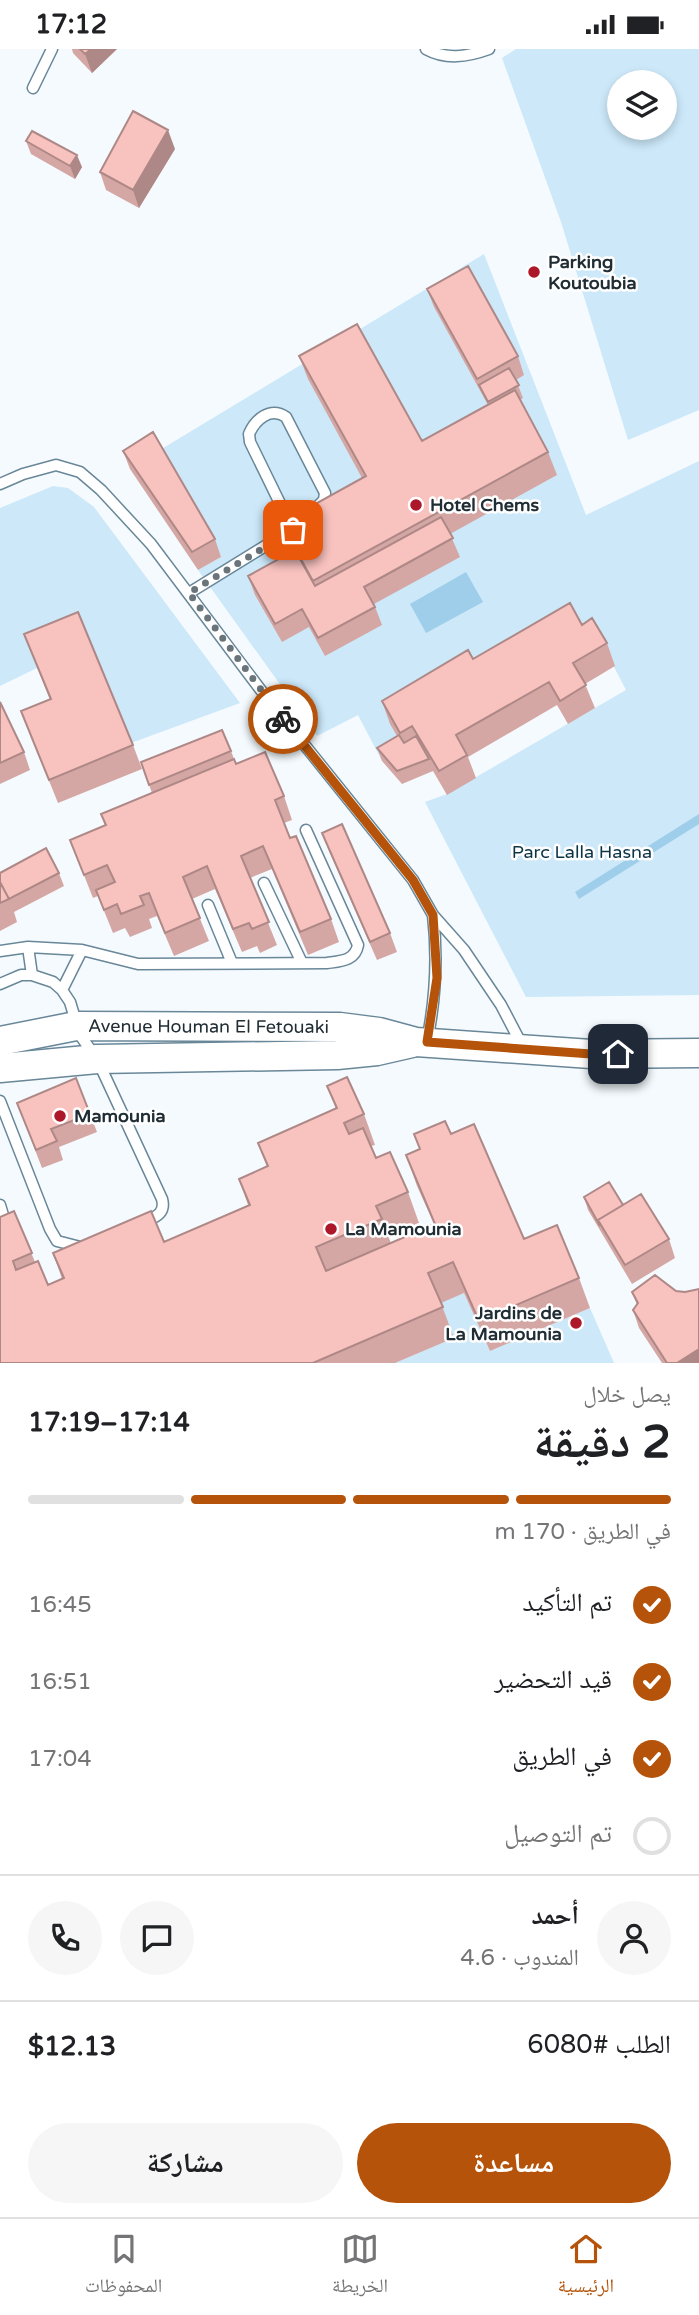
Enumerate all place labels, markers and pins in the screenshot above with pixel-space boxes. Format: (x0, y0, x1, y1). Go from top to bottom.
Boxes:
place label: Parking Koutoubia (548, 251, 637, 294)
marker: Parking Koutoubia (526, 264, 542, 280)
place label: Hotel Chems (430, 494, 539, 516)
marker: Hotel Chems (408, 497, 424, 513)
pin (263, 500, 323, 560)
pin (588, 1024, 648, 1084)
place label: Mamounia (74, 1105, 166, 1127)
marker: Mamounia (52, 1108, 68, 1124)
place label: La Mamounia (345, 1218, 462, 1240)
marker: La Mamounia (323, 1221, 339, 1237)
place label: Jardins de La Mamounia (445, 1302, 562, 1345)
marker: Jardins de La Mamounia (568, 1315, 584, 1331)

